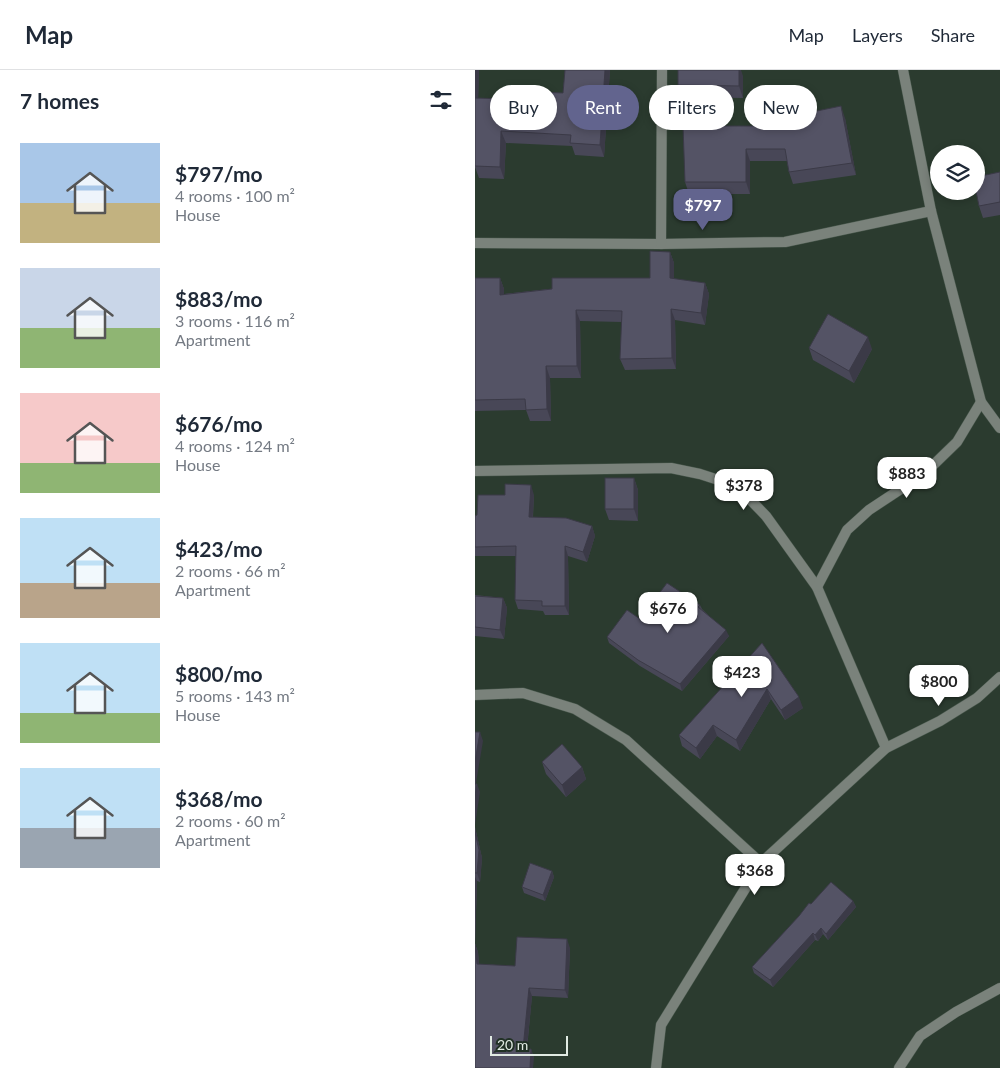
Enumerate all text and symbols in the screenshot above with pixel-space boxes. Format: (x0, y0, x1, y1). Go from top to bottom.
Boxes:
text: Map (25, 20, 73, 49)
text: Map (788, 24, 824, 46)
text: Layers (852, 24, 903, 46)
text: Share (931, 24, 975, 46)
chip: Buy (490, 85, 557, 130)
chip: Rent (567, 85, 639, 130)
chip: Filters (649, 85, 734, 130)
chip: New (744, 85, 817, 130)
icon: filters (427, 86, 455, 114)
text: 7 homes (20, 88, 99, 113)
map controls (930, 145, 985, 200)
button: layers (930, 145, 985, 200)
text: $797/mo (175, 161, 263, 186)
icon: home (60, 163, 120, 223)
text: 4 rooms · 100 m² (175, 186, 295, 205)
pin: $797 (673, 189, 733, 231)
text: $797 (684, 195, 722, 214)
text: House (175, 205, 220, 224)
text: $883/mo (175, 286, 263, 311)
icon: home (60, 288, 120, 348)
text: 3 rooms · 116 m² (175, 311, 295, 330)
text: Apartment (175, 330, 250, 349)
text: $676/mo (175, 411, 263, 436)
icon: home (60, 413, 120, 473)
text: 4 rooms · 124 m² (175, 436, 295, 455)
text: House (175, 455, 220, 474)
pin: $883 (877, 456, 937, 499)
text: $883 (888, 463, 926, 482)
pin: $378 (714, 468, 774, 511)
text: $378 (725, 475, 763, 494)
text: $423/mo (175, 536, 263, 561)
icon: home (60, 538, 120, 598)
text: 2 rooms · 66 m² (175, 561, 286, 580)
text: Apartment (175, 580, 250, 599)
pin: $676 (638, 592, 698, 634)
text: $676 (649, 598, 687, 617)
pin: $423 (712, 656, 772, 698)
text: $800/mo (175, 661, 263, 686)
text: $423 (723, 662, 761, 681)
icon: home (60, 663, 120, 723)
pin: $800 (909, 664, 969, 707)
text: $800 (920, 671, 958, 690)
text: 5 rooms · 143 m² (175, 686, 295, 705)
text: House (175, 705, 220, 724)
text: $368/mo (175, 786, 263, 811)
icon: home (60, 788, 120, 848)
text: 2 rooms · 60 m² (175, 811, 286, 830)
text: Apartment (175, 830, 250, 849)
pin: $368 (725, 854, 785, 896)
text: $368 (736, 860, 774, 879)
scale bar (490, 1033, 567, 1056)
text: 20 m (497, 1036, 528, 1053)

